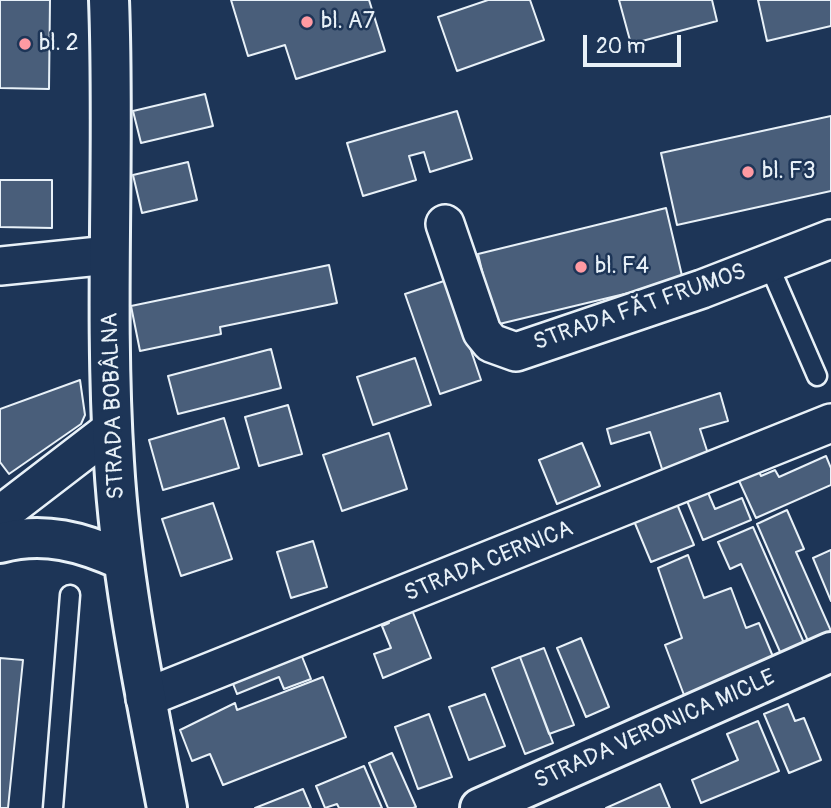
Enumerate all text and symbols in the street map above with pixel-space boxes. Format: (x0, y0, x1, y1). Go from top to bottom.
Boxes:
place label: bl. A7 (321, 8, 375, 36)
marker: bl. A7 (299, 14, 315, 30)
scale bar (586, 21, 684, 65)
place label: bl. 2 (39, 30, 79, 58)
text: 20 m (596, 33, 645, 60)
marker: bl. 2 (17, 36, 33, 52)
place label: bl. F3 (762, 158, 815, 186)
marker: bl. F3 (740, 164, 756, 180)
place label: bl. F4 (595, 253, 649, 281)
street label: STRADA FĂT FRUMOS (530, 259, 750, 357)
marker: bl. F4 (573, 259, 589, 275)
street label: STRADA BOBÂLNA (97, 312, 131, 500)
street label: STRADA CERNICA (401, 516, 577, 608)
street label: STRADA VERONICA MICLE (530, 664, 780, 796)

